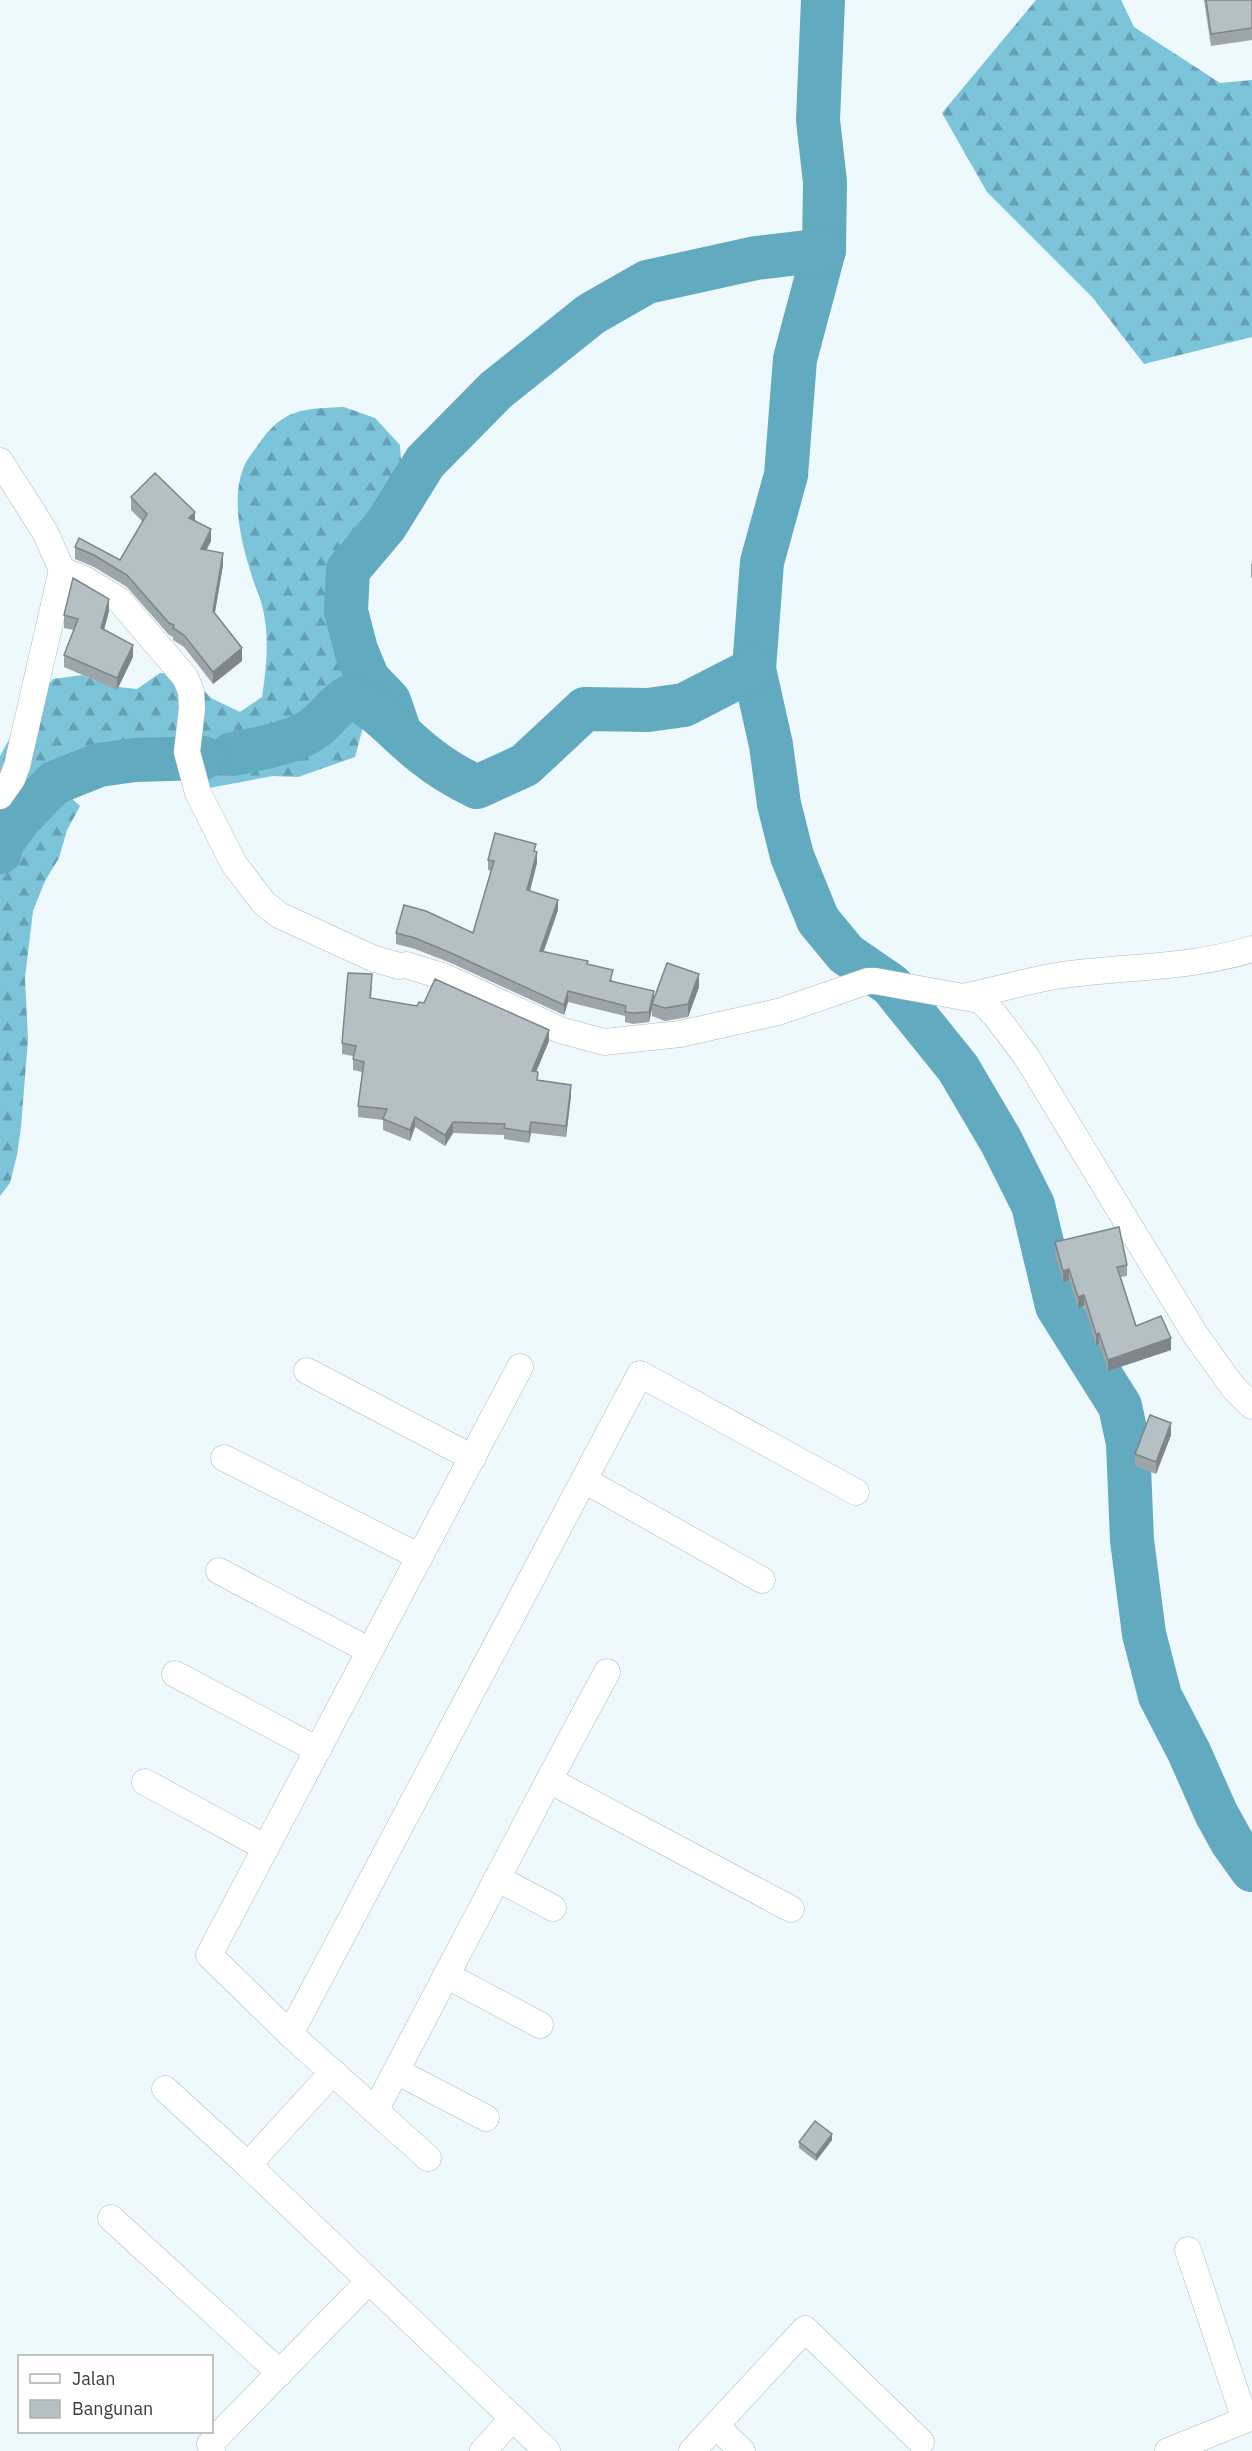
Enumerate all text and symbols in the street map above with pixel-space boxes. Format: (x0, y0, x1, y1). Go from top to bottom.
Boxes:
legend (18, 2355, 213, 2433)
text: Jalan (72, 2367, 116, 2390)
text: Bangunan (72, 2397, 153, 2420)

